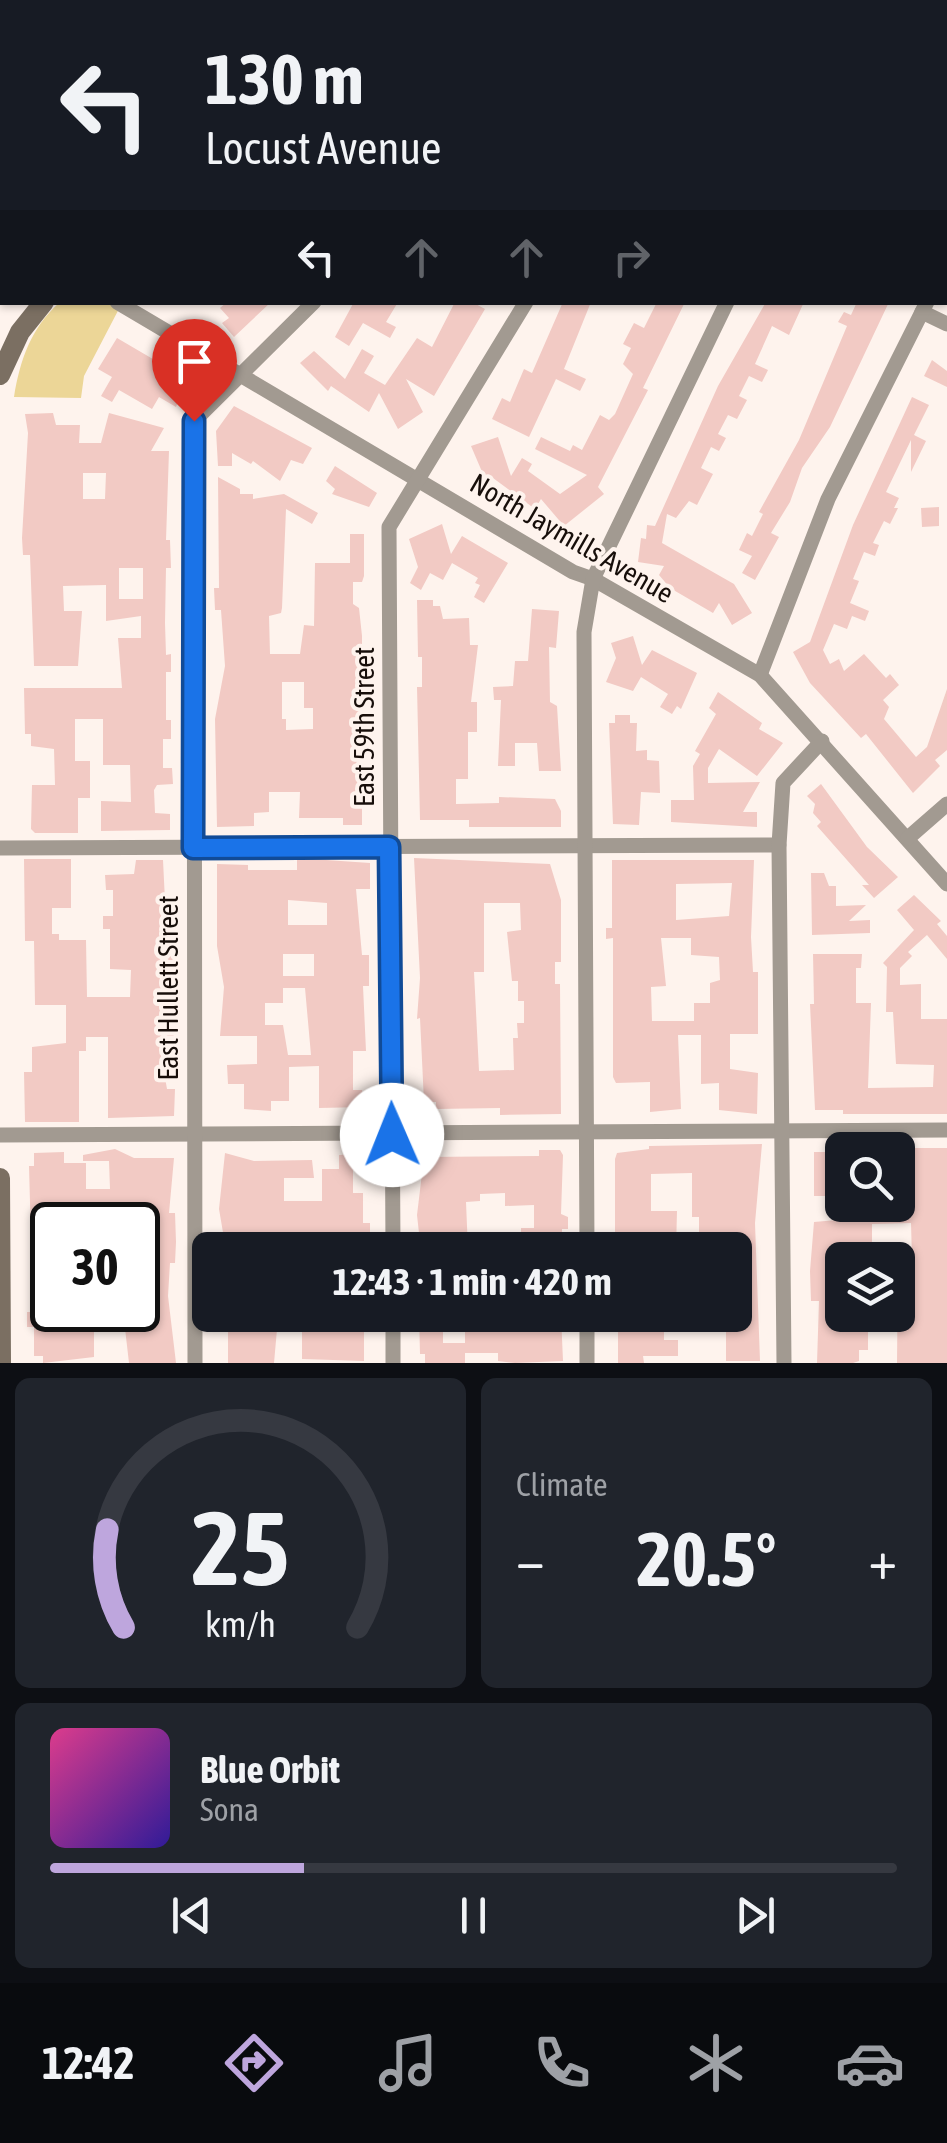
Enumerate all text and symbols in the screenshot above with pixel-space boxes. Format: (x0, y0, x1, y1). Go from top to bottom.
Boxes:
text: 130 m (205, 39, 364, 119)
icon: left (40, 40, 170, 170)
text: Locust Avenue (205, 122, 442, 174)
icon: left (289, 230, 344, 285)
icon: ahead (394, 230, 449, 285)
icon: ahead (499, 230, 554, 285)
icon: right (604, 230, 659, 285)
pin (152, 319, 237, 422)
icon: arrive (167, 334, 222, 389)
street label: North Jaymills Avenue (465, 467, 679, 609)
street label: East 59th Street (348, 647, 380, 807)
street label: East Hullett Street (152, 895, 184, 1081)
position arrow (340, 1083, 444, 1187)
map controls (825, 1132, 915, 1332)
button: search (825, 1132, 915, 1222)
speed limit sign: 30 (30, 1202, 160, 1332)
button: layers (825, 1242, 915, 1332)
text: 12:43 · 1 min · 420 m (332, 1260, 612, 1303)
text: Climate (516, 1466, 608, 1503)
text: 25 (192, 1488, 289, 1607)
text: 20.5° (637, 1516, 776, 1602)
text: − (516, 1528, 545, 1591)
text: + (868, 1528, 897, 1591)
text: km/h (205, 1604, 276, 1645)
text: Blue Orbit (200, 1748, 340, 1791)
text: Sona (200, 1791, 259, 1828)
icon: previous (164, 1888, 219, 1943)
icon: pause (446, 1888, 501, 1943)
icon: next (728, 1888, 783, 1943)
icon: directions (219, 2028, 289, 2098)
icon: music (373, 2028, 443, 2098)
icon: phone (527, 2028, 597, 2098)
icon: climate (681, 2028, 751, 2098)
icon: car (835, 2028, 905, 2098)
text: 12:42 (42, 2037, 135, 2089)

